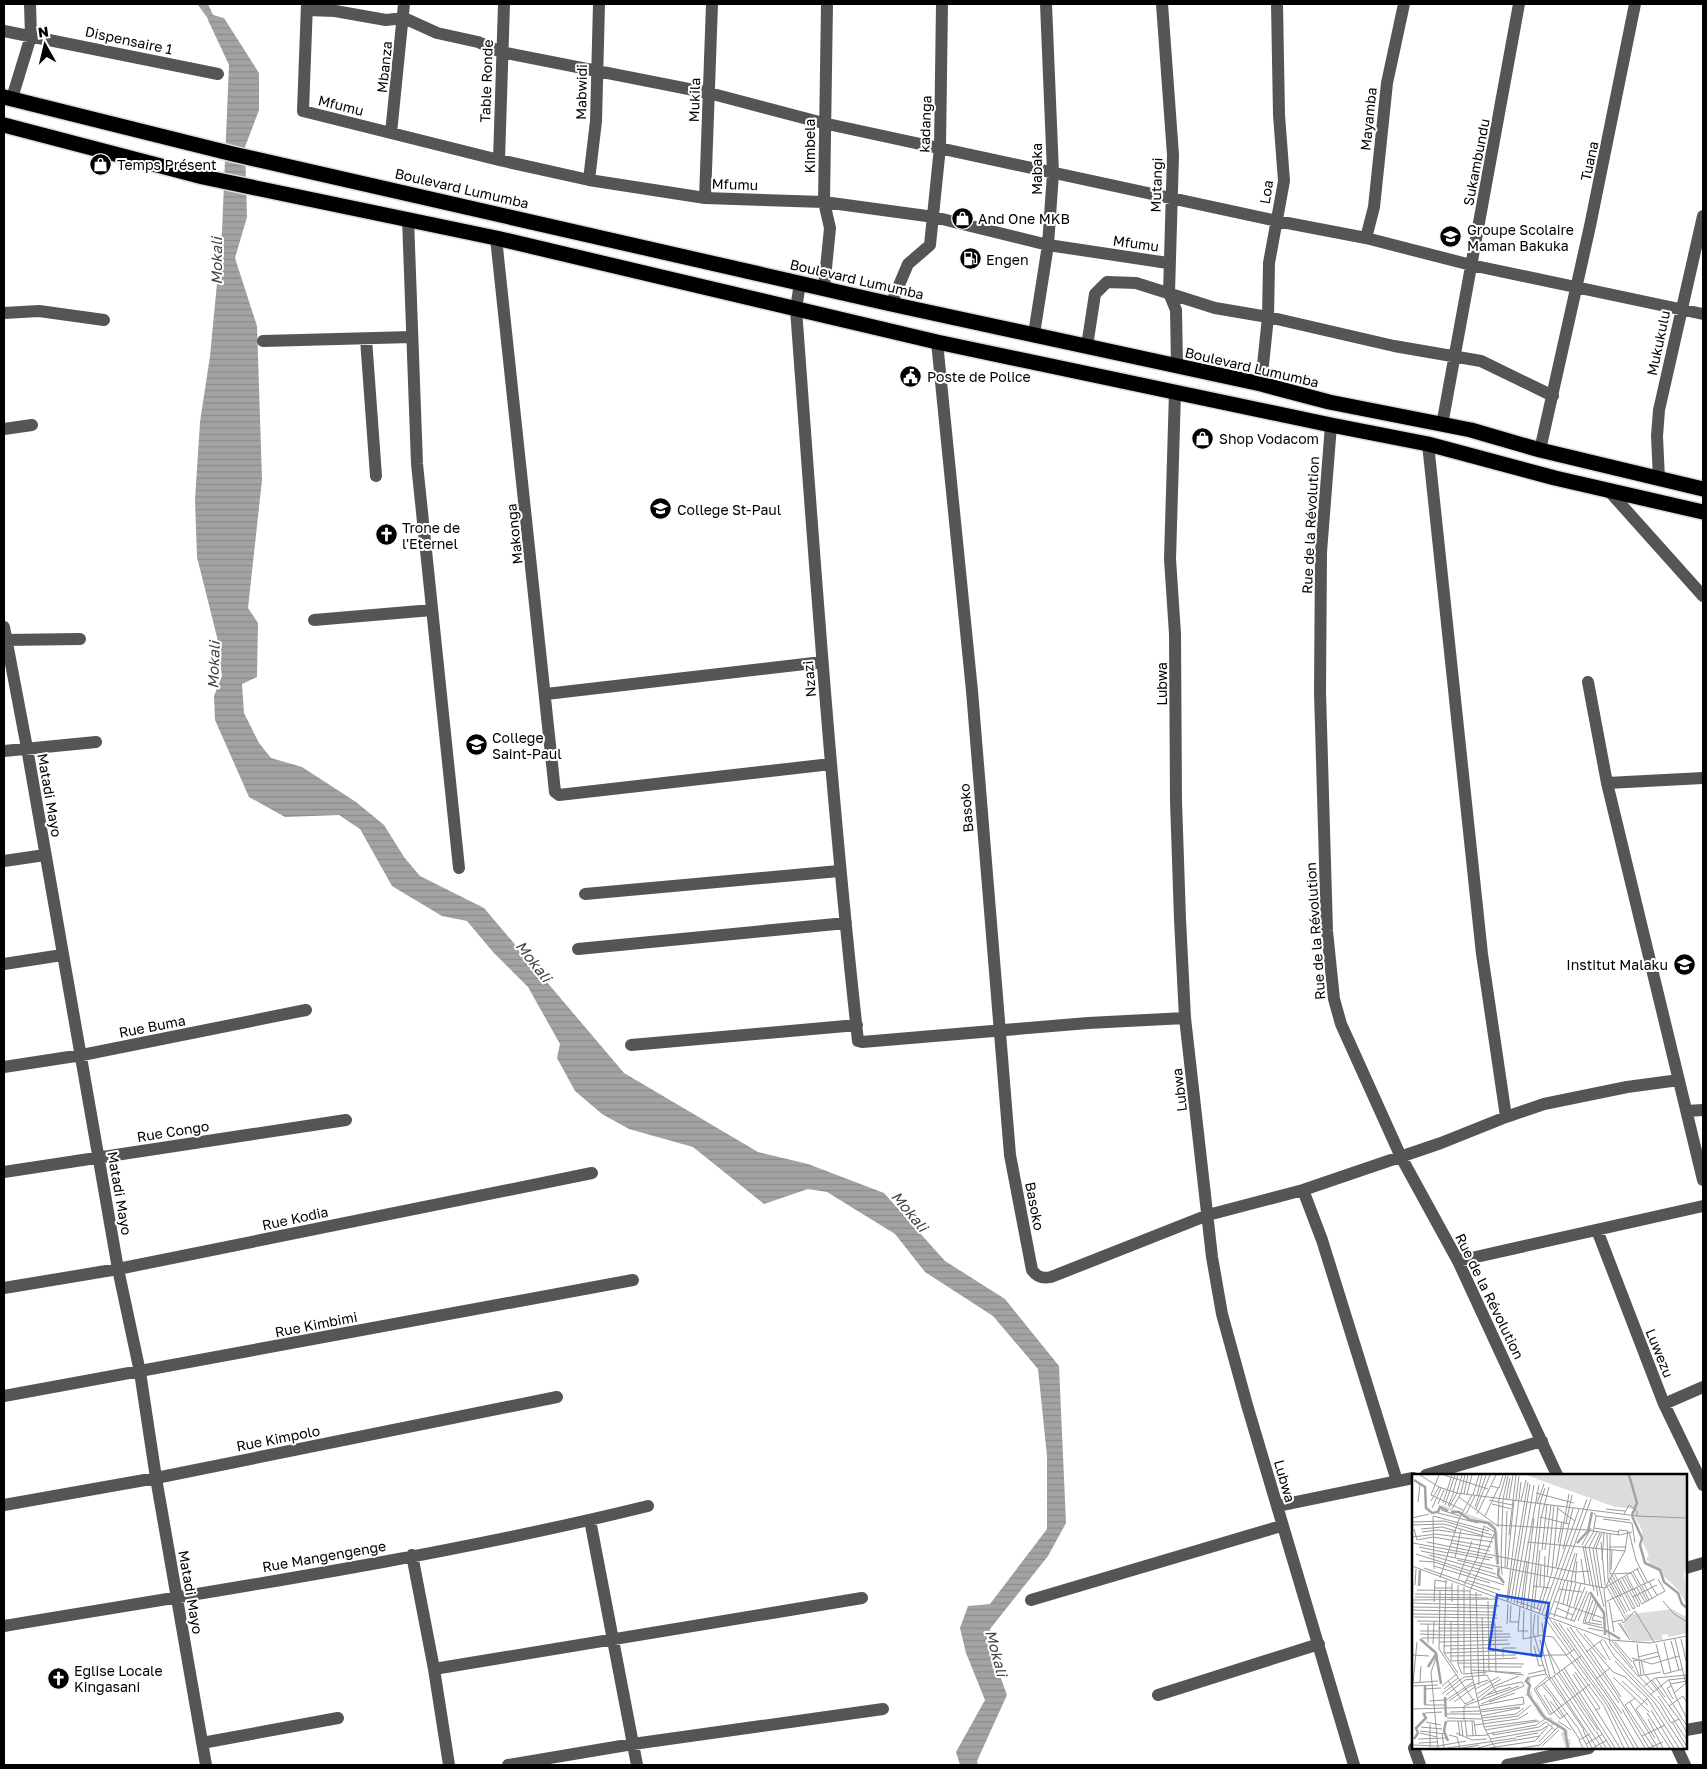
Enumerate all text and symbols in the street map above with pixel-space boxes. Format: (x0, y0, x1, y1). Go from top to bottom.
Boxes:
north arrow (20, 20, 70, 70)
text: N (37, 22, 50, 41)
street label: Dispensaire 1 (84, 22, 175, 58)
street label: Table Ronde (476, 39, 496, 123)
street label: Mbanza (373, 40, 395, 94)
street label: Mabwidi (572, 64, 590, 120)
street label: Mukila (685, 77, 703, 123)
street label: Mayamba (1356, 86, 1380, 152)
street label: Mfumu (316, 91, 366, 119)
street label: kadanga (916, 95, 934, 153)
street label: Sukambundu (1459, 117, 1493, 207)
street label: Kimbela (801, 119, 818, 173)
street label: Tuana (1576, 140, 1602, 182)
street label: Mabaka (1028, 143, 1045, 195)
shop icon: Temps Présent (89, 152, 113, 176)
place label: Temps Présent (117, 156, 217, 173)
street label: Mutangi (1147, 157, 1165, 213)
street label: Boulevard Lumumba (393, 164, 531, 212)
street label: Mfumu (711, 175, 759, 193)
street label: Loa (1256, 179, 1276, 205)
shop icon: And One MKB (950, 206, 974, 230)
place label: And One MKB (978, 210, 1070, 227)
place label: Groupe Scolaire Maman Bakuka (1467, 221, 1574, 254)
school or university icon: Groupe Scolaire Maman Bakuka (1439, 225, 1463, 249)
street label: Mfumu (1112, 231, 1160, 255)
water label: Mokali (207, 235, 225, 285)
fuel station icon: Engen (958, 247, 982, 271)
place label: Engen (986, 251, 1029, 268)
street label: Boulevard Lumumba (788, 255, 926, 303)
street label: Mukukulu (1643, 309, 1673, 377)
street label: Boulevard Lumumba (1183, 343, 1321, 391)
public building icon: Poste de Police (899, 364, 923, 388)
place label: Poste de Police (927, 368, 1031, 385)
shop icon: Shop Vodacom (1191, 426, 1215, 450)
place label: Shop Vodacom (1219, 430, 1319, 447)
street label: Rue de la Révolution (1298, 456, 1322, 594)
school or university icon: College St-Paul (649, 497, 673, 521)
place label: College St-Paul (677, 501, 781, 518)
street label: Makonga (502, 503, 526, 565)
place label: Trone de l'Eternel (402, 519, 460, 552)
church icon: Trone de l'Eternel (374, 523, 398, 547)
water label: Mokali (203, 639, 223, 689)
street label: Nzazi (799, 660, 819, 698)
street label: Lubwa (1153, 662, 1170, 706)
place label: College Saint-Paul (492, 729, 562, 762)
school or university icon: College Saint-Paul (464, 733, 488, 757)
street label: Matadi Mayo (34, 752, 66, 838)
street label: Basoko (955, 783, 977, 833)
street label: Rue de la Révolution (1302, 862, 1328, 1000)
water label: Mokali (512, 937, 557, 987)
school or university icon: Institut Malaku (1672, 952, 1696, 976)
place label: Institut Malaku (1566, 956, 1668, 973)
street label: Rue Buma (117, 1011, 187, 1041)
street label: Lubwa (1168, 1067, 1190, 1113)
street label: Rue Congo (136, 1117, 210, 1145)
street label: Matadi Mayo (104, 1150, 136, 1236)
street label: Basoko (1022, 1180, 1048, 1232)
water label: Mokali (888, 1187, 933, 1236)
street label: Rue Kodia (260, 1203, 330, 1233)
street label: Rue de la Révolution (1452, 1230, 1528, 1362)
street label: Rue Kimbimi (273, 1308, 359, 1340)
street label: Luwezu (1643, 1326, 1677, 1380)
street label: Rue Kimpolo (235, 1422, 321, 1454)
street label: Lubwa (1271, 1458, 1299, 1504)
inset map (1412, 1474, 1687, 1749)
street label: Rue Mangengenge (261, 1537, 387, 1575)
street label: Matadi Mayo (175, 1549, 207, 1635)
water label: Mokali (982, 1628, 1012, 1680)
place label: Eglise Locale Kingasani (74, 1662, 163, 1695)
church icon: Eglise Locale Kingasani (46, 1666, 70, 1690)

